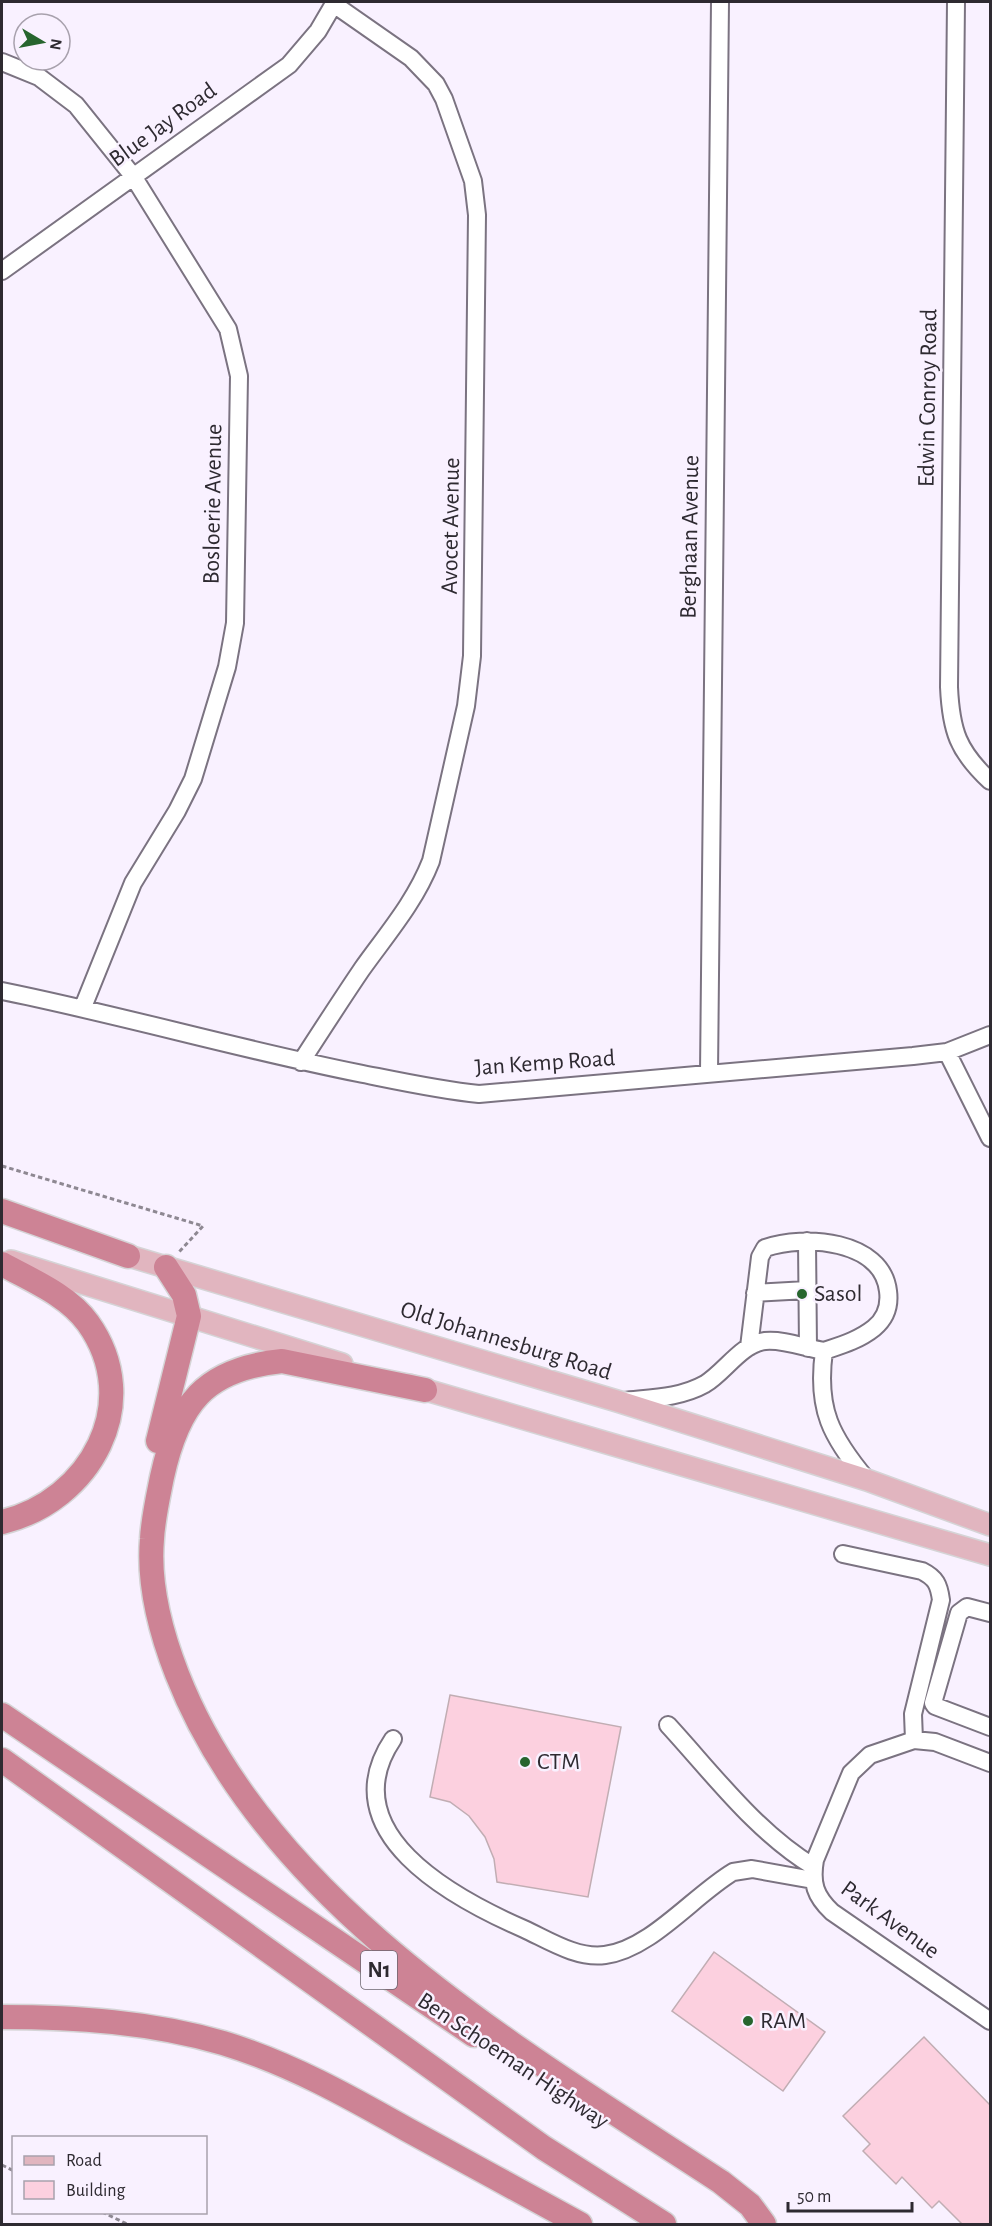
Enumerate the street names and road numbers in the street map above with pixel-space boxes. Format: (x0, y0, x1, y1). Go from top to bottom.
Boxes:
street label: Blue Jay Road (105, 78, 221, 172)
street label: Edwin Conroy Road (914, 309, 942, 487)
street label: Bosloerie Avenue (200, 423, 226, 585)
street label: Berghaan Avenue (677, 455, 703, 619)
street label: Avocet Avenue (438, 457, 464, 595)
street label: Jan Kemp Road (474, 1046, 616, 1080)
street label: Old Johannesburg Road (397, 1297, 615, 1385)
street label: Park Avenue (836, 1876, 944, 1964)
road number: N1 (361, 1951, 397, 1989)
street label: Ben Schoeman Highway (413, 1988, 613, 2134)

